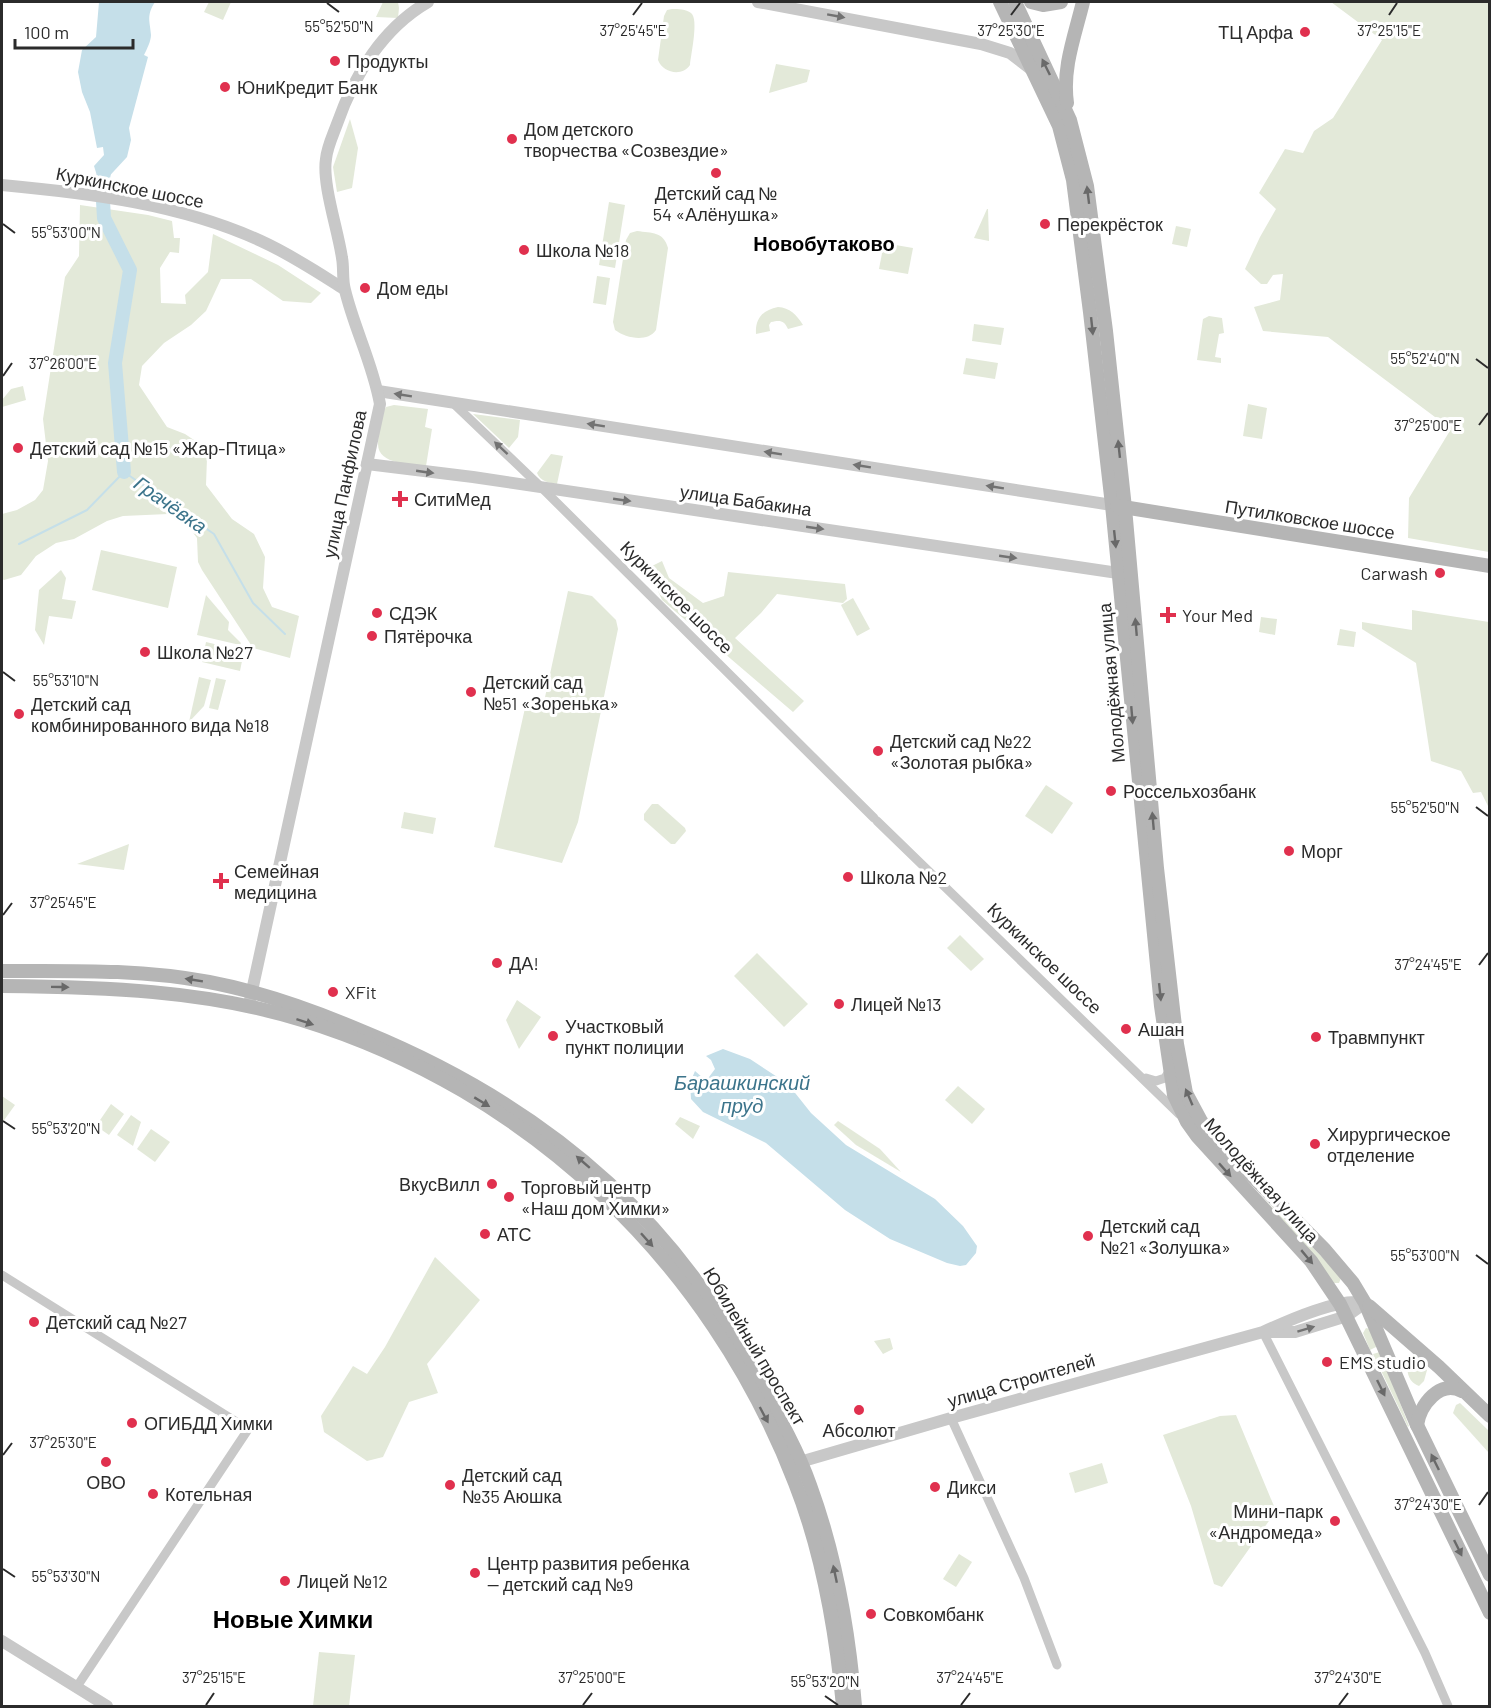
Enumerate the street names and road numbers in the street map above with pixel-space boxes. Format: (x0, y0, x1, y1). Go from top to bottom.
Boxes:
street label: Куркинское шоссе (54, 162, 206, 212)
street label: улица Панфилова (318, 407, 371, 560)
street label: улица Бабакина (679, 480, 814, 520)
street label: Путилковское шоссе (1224, 495, 1396, 543)
street label: Куркинское шоссе (616, 536, 738, 658)
street label: Молодёжная улица (1093, 601, 1129, 764)
street label: Куркинское шоссе (983, 898, 1107, 1018)
street label: Молодёжная улица (1200, 1113, 1325, 1248)
street label: Юбилейный проспект (699, 1263, 811, 1429)
street label: улица Строителей (945, 1348, 1097, 1412)

